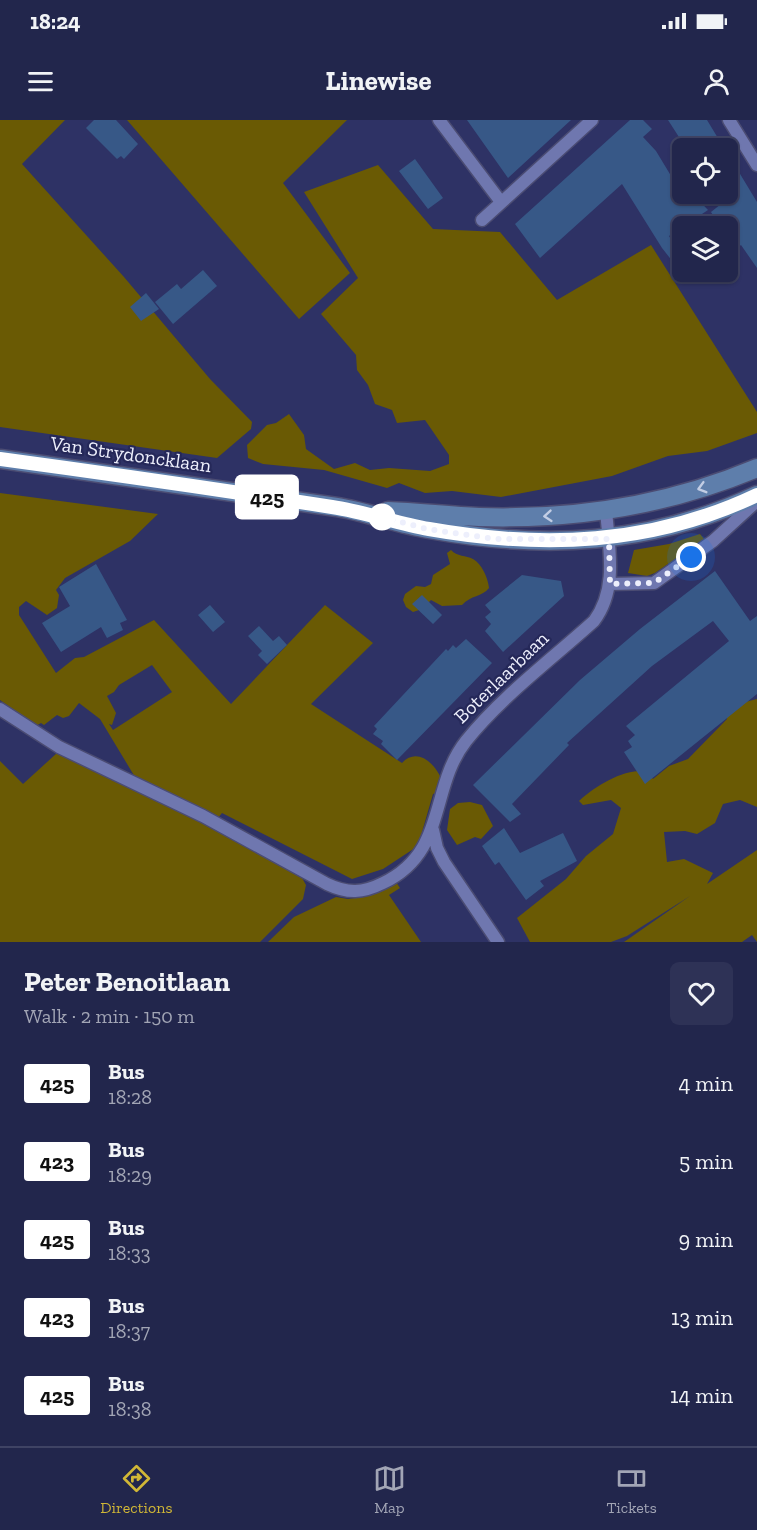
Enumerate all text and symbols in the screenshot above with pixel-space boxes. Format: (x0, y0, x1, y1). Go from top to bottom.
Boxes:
text: 18:24 (30, 8, 81, 35)
icon: menu (24, 65, 57, 98)
text: Linewise (326, 65, 431, 97)
icon: person (700, 65, 733, 98)
map controls (672, 138, 738, 282)
button: locate (672, 138, 738, 204)
button: layers (672, 216, 738, 282)
street label: Van Strydoncklaan (48, 431, 214, 477)
line badge: 425 (232, 478, 302, 517)
one-way arrow (697, 481, 708, 493)
text: 425 (250, 485, 284, 510)
unlabelled marker (369, 504, 395, 530)
one-way arrow (543, 509, 552, 522)
your location (676, 542, 706, 572)
street label: Boterlaarbaan (449, 626, 554, 728)
button: heart (670, 962, 733, 1025)
text: Peter Benoitlaan (24, 965, 230, 998)
text: Walk · 2 min · 150 m (24, 1004, 195, 1028)
text: Bus (108, 1058, 145, 1085)
text: 4 min (678, 1070, 733, 1097)
text: 425 (40, 1071, 74, 1096)
text: 18:28 (108, 1085, 152, 1109)
text: Bus (108, 1136, 145, 1163)
text: 5 min (679, 1148, 733, 1175)
text: 423 (40, 1149, 74, 1174)
text: 18:29 (108, 1163, 152, 1187)
text: Bus (108, 1214, 145, 1241)
text: 9 min (679, 1226, 733, 1253)
text: 425 (40, 1227, 74, 1252)
text: 18:33 (108, 1241, 151, 1265)
text: Bus (108, 1292, 145, 1319)
text: 13 min (671, 1304, 733, 1331)
text: 423 (40, 1305, 74, 1330)
text: 18:37 (108, 1319, 150, 1343)
text: Bus (108, 1370, 145, 1397)
text: 14 min (670, 1382, 733, 1409)
text: 425 (40, 1383, 74, 1408)
text: 18:38 (108, 1397, 151, 1421)
tab: Directions (100, 1462, 172, 1517)
tab: Map (373, 1462, 406, 1517)
tab: Tickets (606, 1462, 657, 1517)

